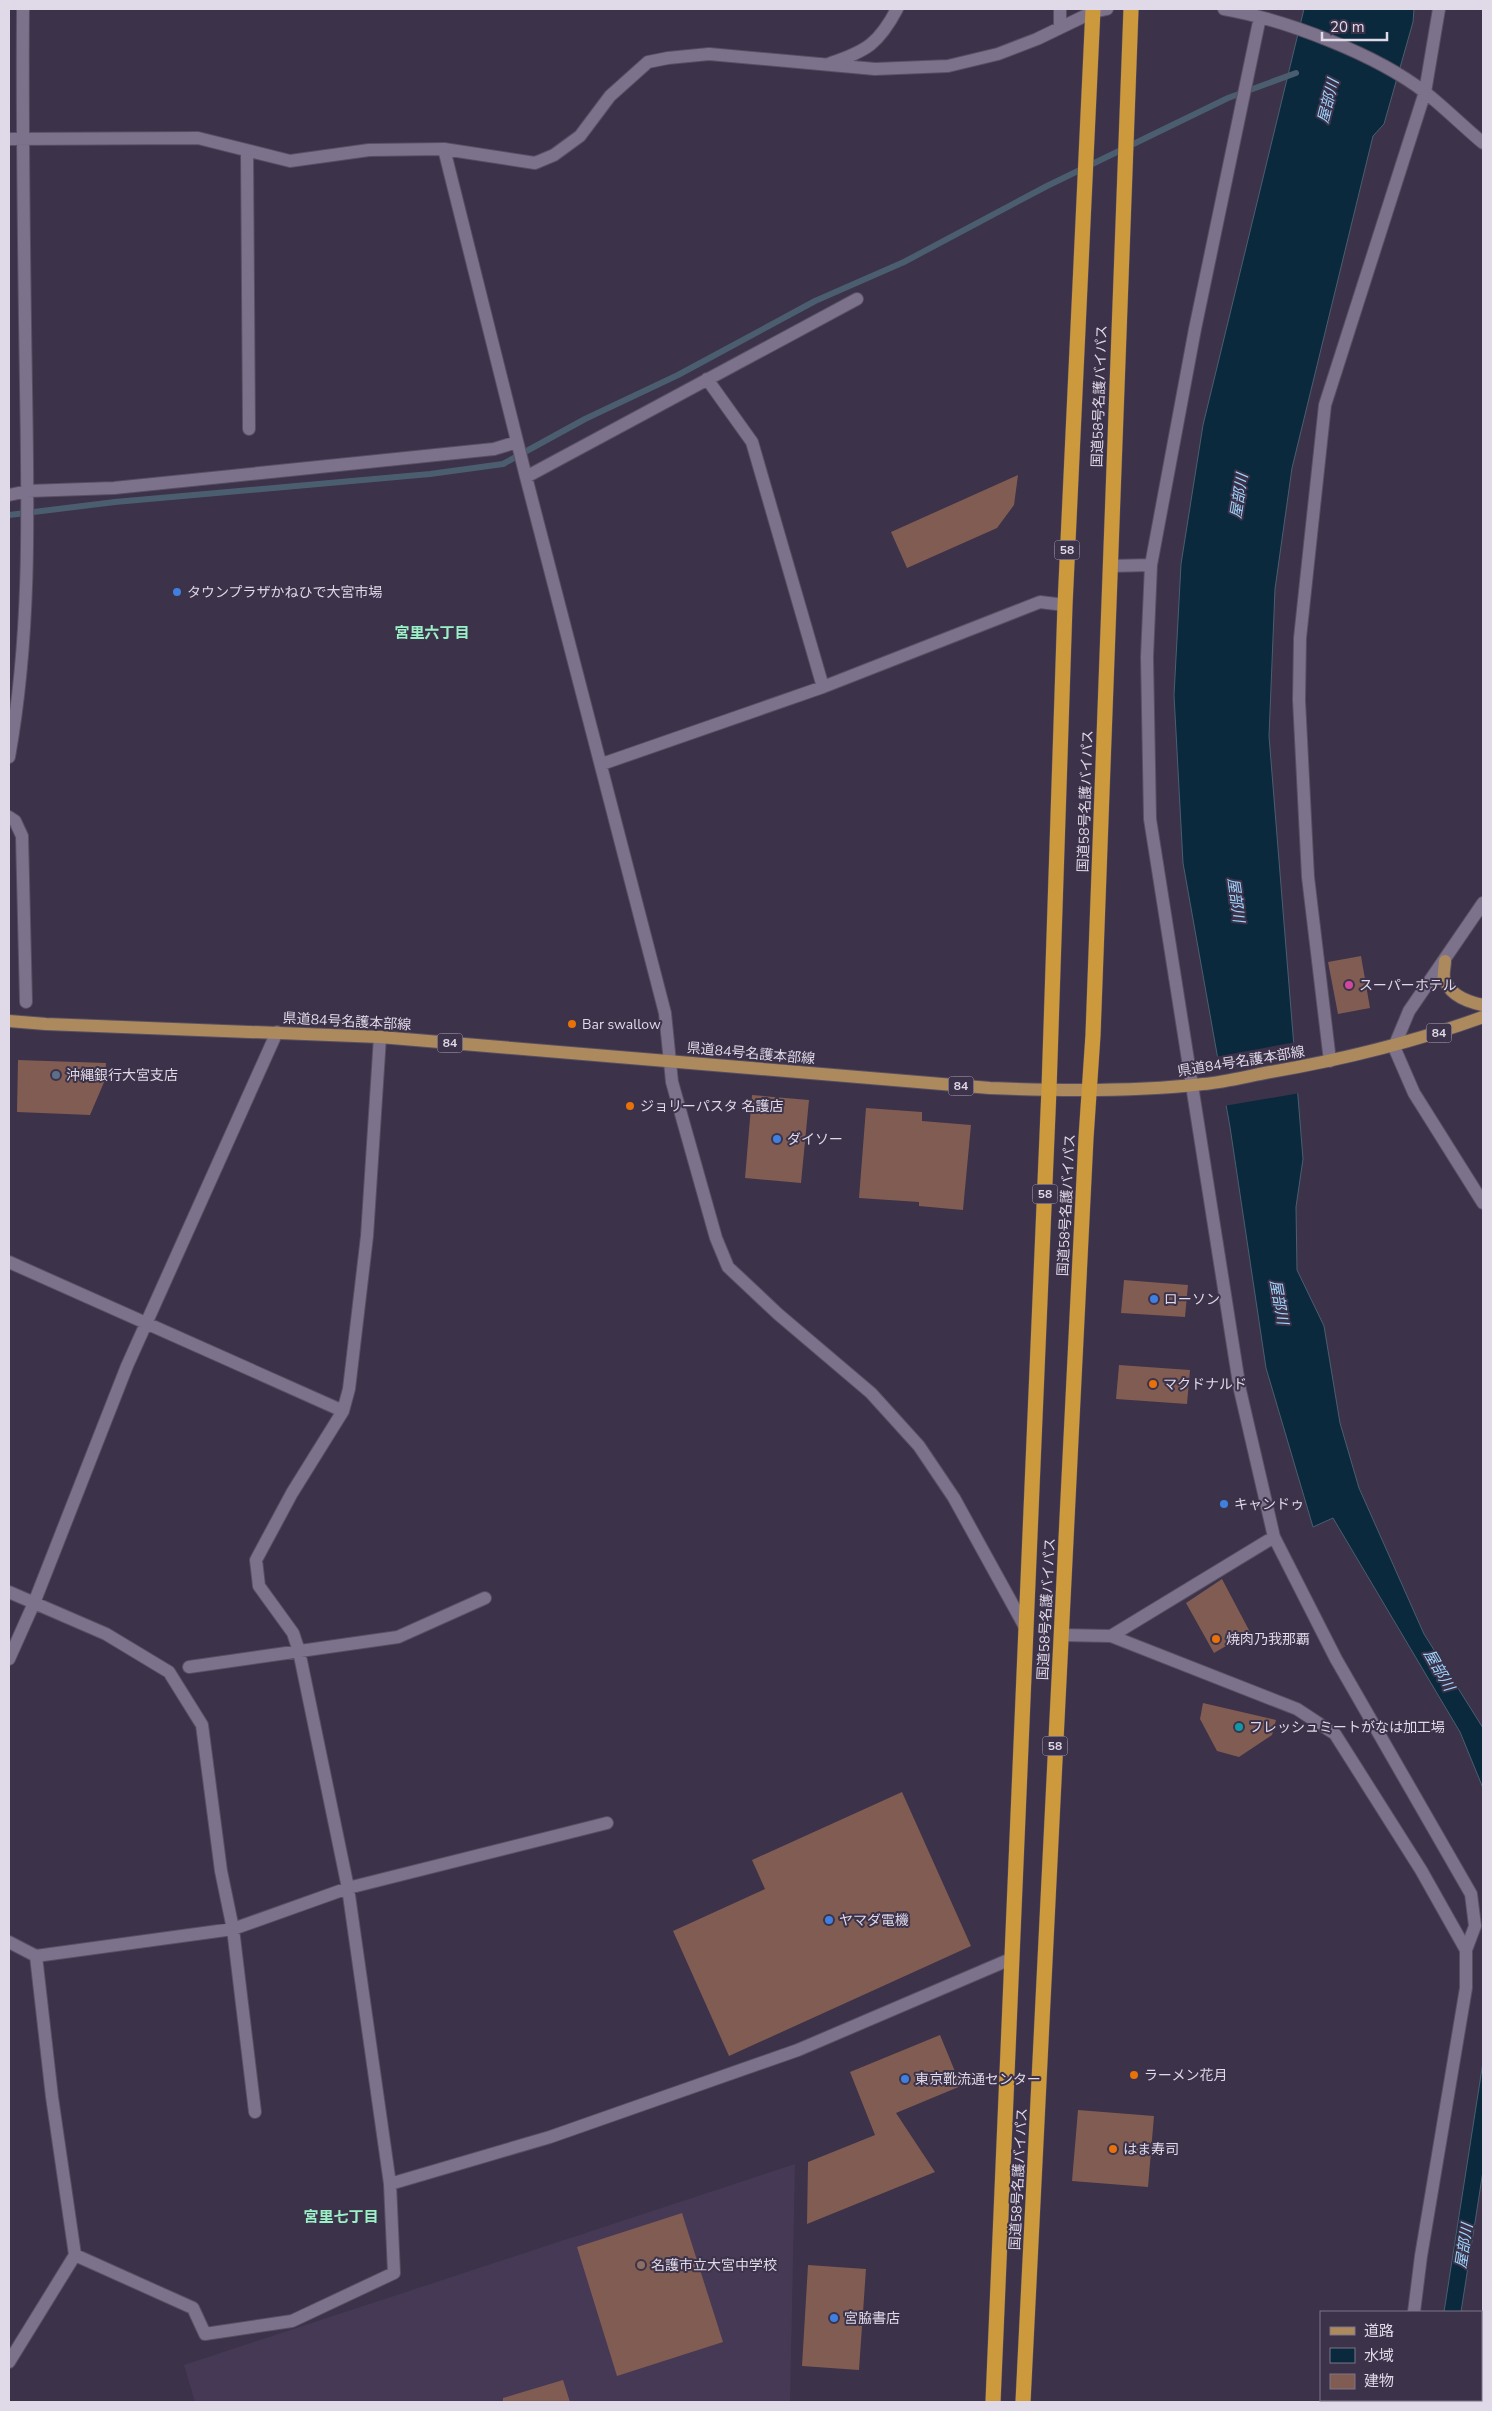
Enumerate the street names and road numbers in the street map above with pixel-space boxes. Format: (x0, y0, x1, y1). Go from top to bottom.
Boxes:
street label: 国道58号名護バイパス (1088, 324, 1111, 468)
road number: 58 (1054, 540, 1080, 560)
street label: 国道58号名護バイパス (1074, 729, 1097, 873)
street label: 県道84号名護本部線 (282, 1009, 412, 1034)
road number: 84 (1426, 1024, 1452, 1042)
road number: 84 (438, 1034, 462, 1052)
street label: 県道84号名護本部線 (686, 1038, 816, 1069)
street label: 県道84号名護本部線 (1176, 1042, 1306, 1081)
road number: 84 (948, 1076, 974, 1096)
street label: 国道58号名護バイパス (1053, 1133, 1080, 1277)
road number: 58 (1032, 1184, 1058, 1204)
street label: 国道58号名護バイパス (1033, 1537, 1060, 1681)
road number: 58 (1042, 1736, 1068, 1755)
street label: 国道58号名護バイパス (1005, 2107, 1032, 2251)

